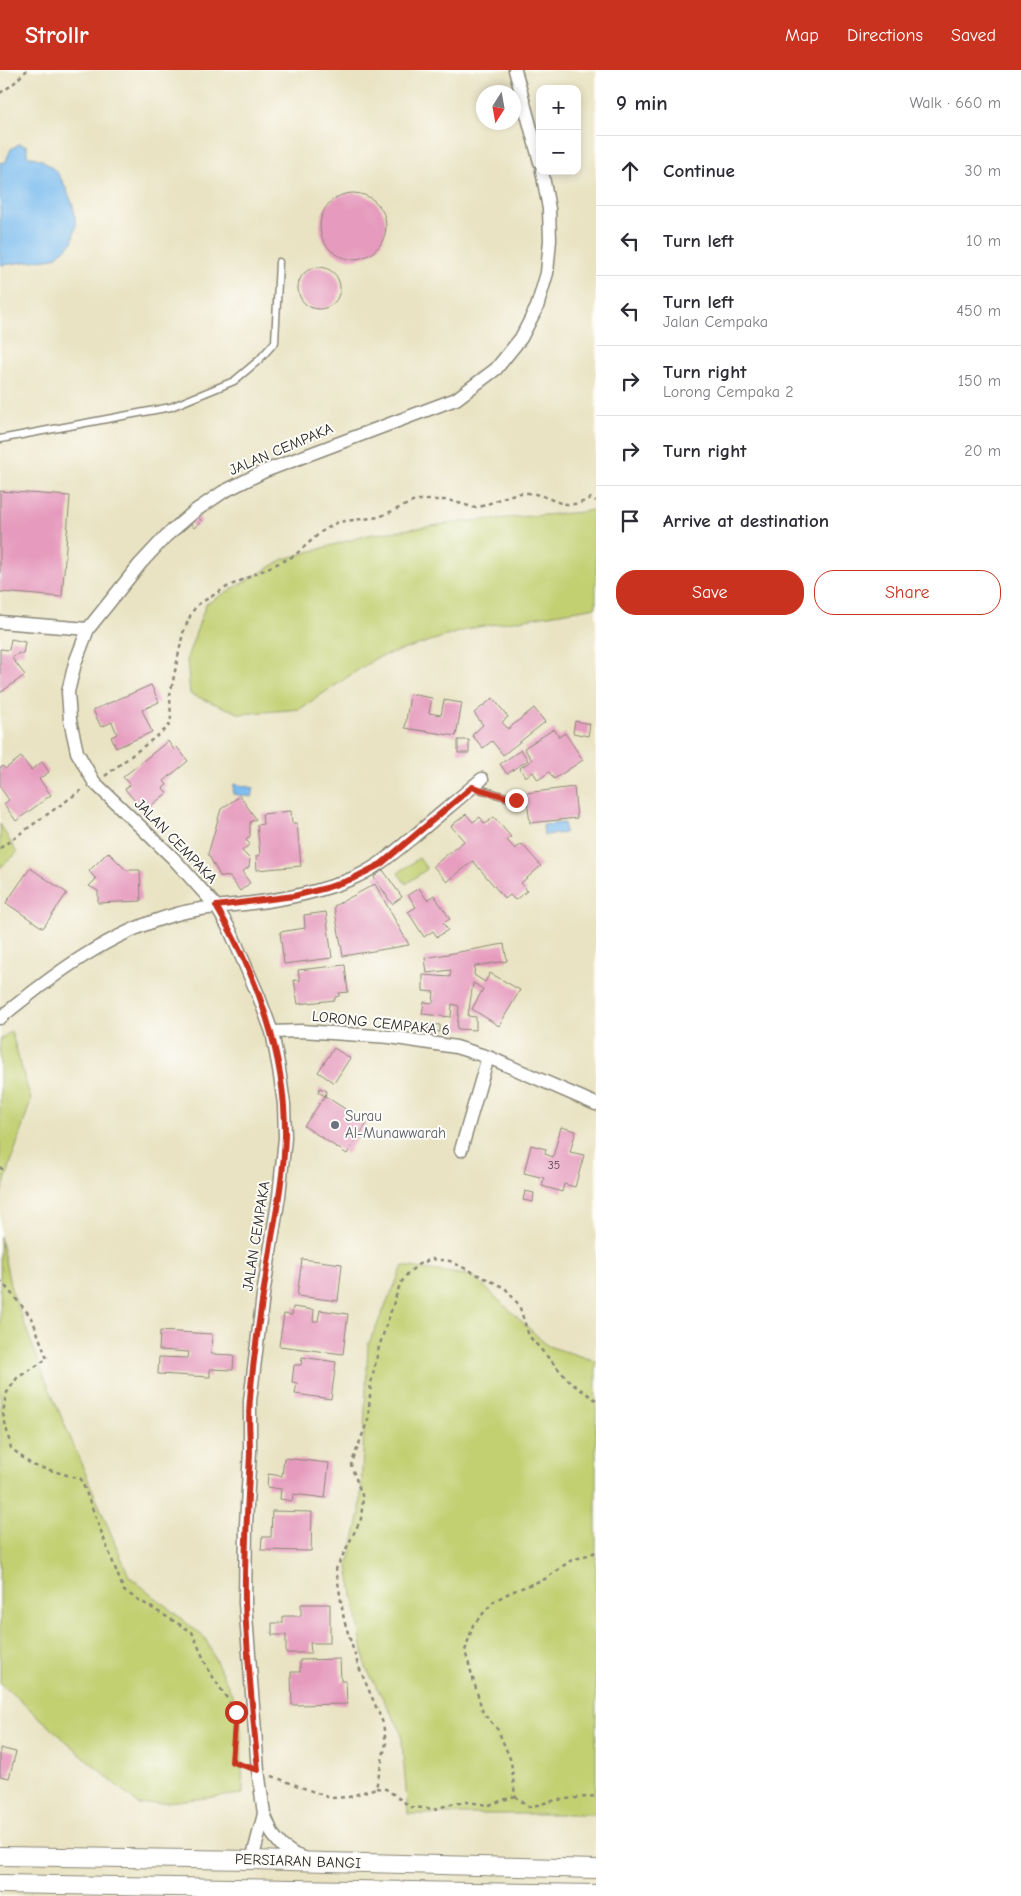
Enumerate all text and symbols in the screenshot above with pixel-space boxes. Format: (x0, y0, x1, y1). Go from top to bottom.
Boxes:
text: Strollr (25, 21, 89, 49)
text: Map (785, 25, 819, 46)
text: Directions (847, 25, 923, 46)
text: Saved (951, 25, 996, 46)
north arrow (476, 85, 521, 130)
map controls (536, 85, 581, 175)
button: + (536, 85, 581, 130)
text: 9 min (616, 91, 668, 115)
text: Walk · 660 m (910, 94, 1001, 112)
button: − (536, 130, 581, 175)
icon: ahead (616, 157, 644, 185)
text: Continue (663, 160, 735, 182)
text: 30 m (965, 162, 1001, 180)
icon: left (616, 227, 644, 255)
text: Turn left (663, 230, 734, 252)
text: 10 m (966, 232, 1001, 250)
text: Turn left (663, 291, 734, 313)
icon: left (616, 297, 644, 325)
text: 450 m (956, 302, 1001, 320)
text: Jalan Cempaka (663, 313, 768, 331)
text: Turn right (663, 361, 747, 383)
icon: right (616, 367, 644, 395)
text: 150 m (958, 372, 1001, 390)
text: Lorong Cempaka 2 (663, 383, 794, 401)
street label: JALAN CEMPAKA (226, 419, 336, 479)
icon: right (616, 437, 644, 465)
text: Turn right (663, 440, 747, 462)
text: 20 m (964, 442, 1001, 460)
icon: arrive (616, 507, 644, 535)
text: Arrive at destination (663, 510, 829, 532)
button: Save (616, 570, 804, 615)
button: Share (814, 570, 1001, 615)
route end (505, 789, 528, 812)
street label: JALAN CEMPAKA (131, 795, 221, 887)
street label: LORONG CEMPAKA 6 (311, 1007, 451, 1039)
place label: Surau Al-Munawwarah (345, 1107, 446, 1142)
marker: Surau Al-Munawwarah (329, 1119, 341, 1131)
house number: 35 (548, 1158, 560, 1172)
street label: JALAN CEMPAKA (238, 1179, 274, 1292)
route start (225, 1701, 248, 1724)
street label: PERSIARAN BANGI (235, 1850, 362, 1872)

